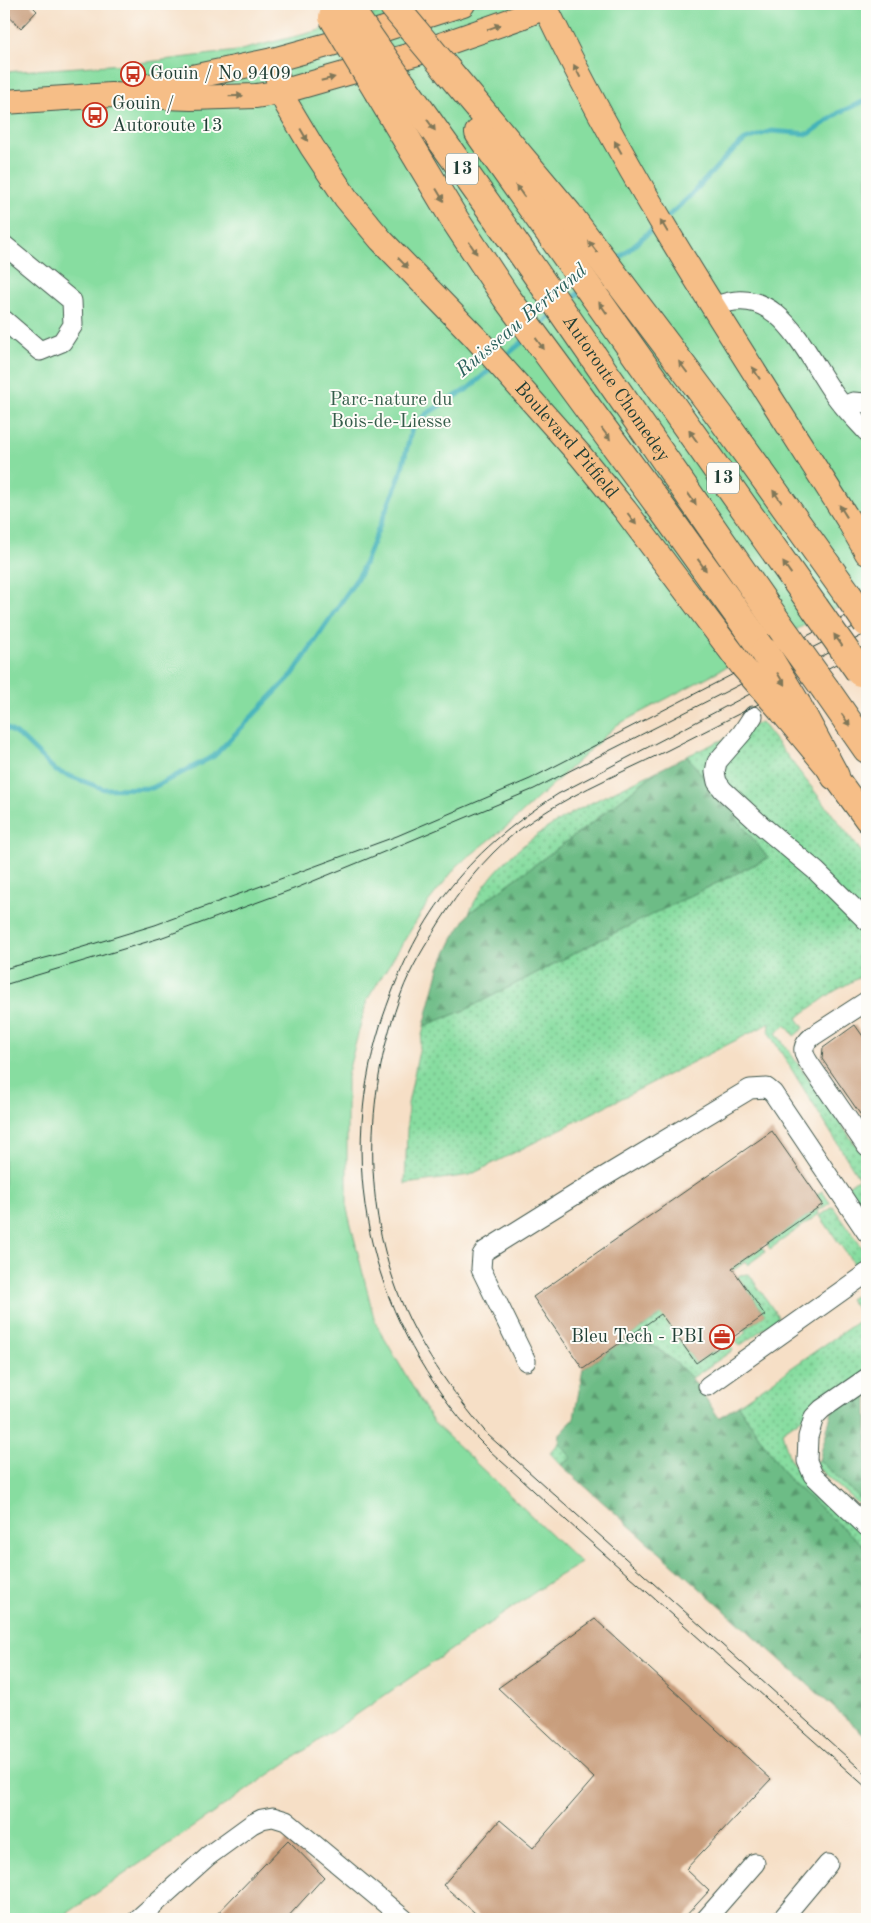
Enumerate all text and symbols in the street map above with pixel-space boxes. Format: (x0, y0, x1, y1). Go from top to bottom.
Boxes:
one-way arrow (486, 23, 501, 30)
bus stop icon: Gouin / No 9409 (120, 61, 146, 87)
one-way arrow (573, 63, 581, 78)
place label: Gouin / No 9409 (150, 65, 291, 84)
one-way arrow (321, 75, 336, 83)
one-way arrow (228, 92, 244, 100)
place label: Gouin / Autoroute 13 (112, 95, 223, 136)
bus stop icon: Gouin / Autoroute 13 (82, 102, 108, 128)
one-way arrow (426, 118, 436, 132)
one-way arrow (300, 128, 309, 141)
one-way arrow (614, 140, 622, 155)
road number: 13 (446, 153, 478, 184)
one-way arrow (515, 184, 525, 198)
one-way arrow (435, 188, 444, 201)
one-way arrow (659, 219, 668, 232)
one-way arrow (468, 241, 477, 255)
one-way arrow (588, 241, 599, 254)
one-way arrow (397, 257, 409, 269)
water label: Ruisseau Bertrand (452, 260, 591, 382)
one-way arrow (598, 301, 608, 315)
street label: Autoroute Chomedey (558, 312, 673, 466)
one-way arrow (535, 337, 545, 351)
one-way arrow (678, 360, 688, 374)
one-way arrow (751, 367, 761, 380)
street label: Boulevard Pitfield (511, 379, 621, 502)
park label: Parc-nature du Bois-de-Liesse (330, 391, 452, 432)
one-way arrow (601, 427, 611, 441)
one-way arrow (688, 429, 698, 442)
road number: 13 (707, 462, 739, 493)
one-way arrow (772, 489, 782, 502)
one-way arrow (687, 492, 697, 506)
one-way arrow (838, 504, 847, 517)
one-way arrow (626, 512, 637, 525)
one-way arrow (697, 558, 707, 572)
one-way arrow (782, 561, 792, 575)
one-way arrow (833, 633, 843, 647)
one-way arrow (776, 672, 785, 685)
one-way arrow (841, 713, 851, 726)
office icon: Bleu Tech - PBI (709, 1324, 735, 1350)
place label: Bleu Tech - PBI (571, 1328, 704, 1347)

